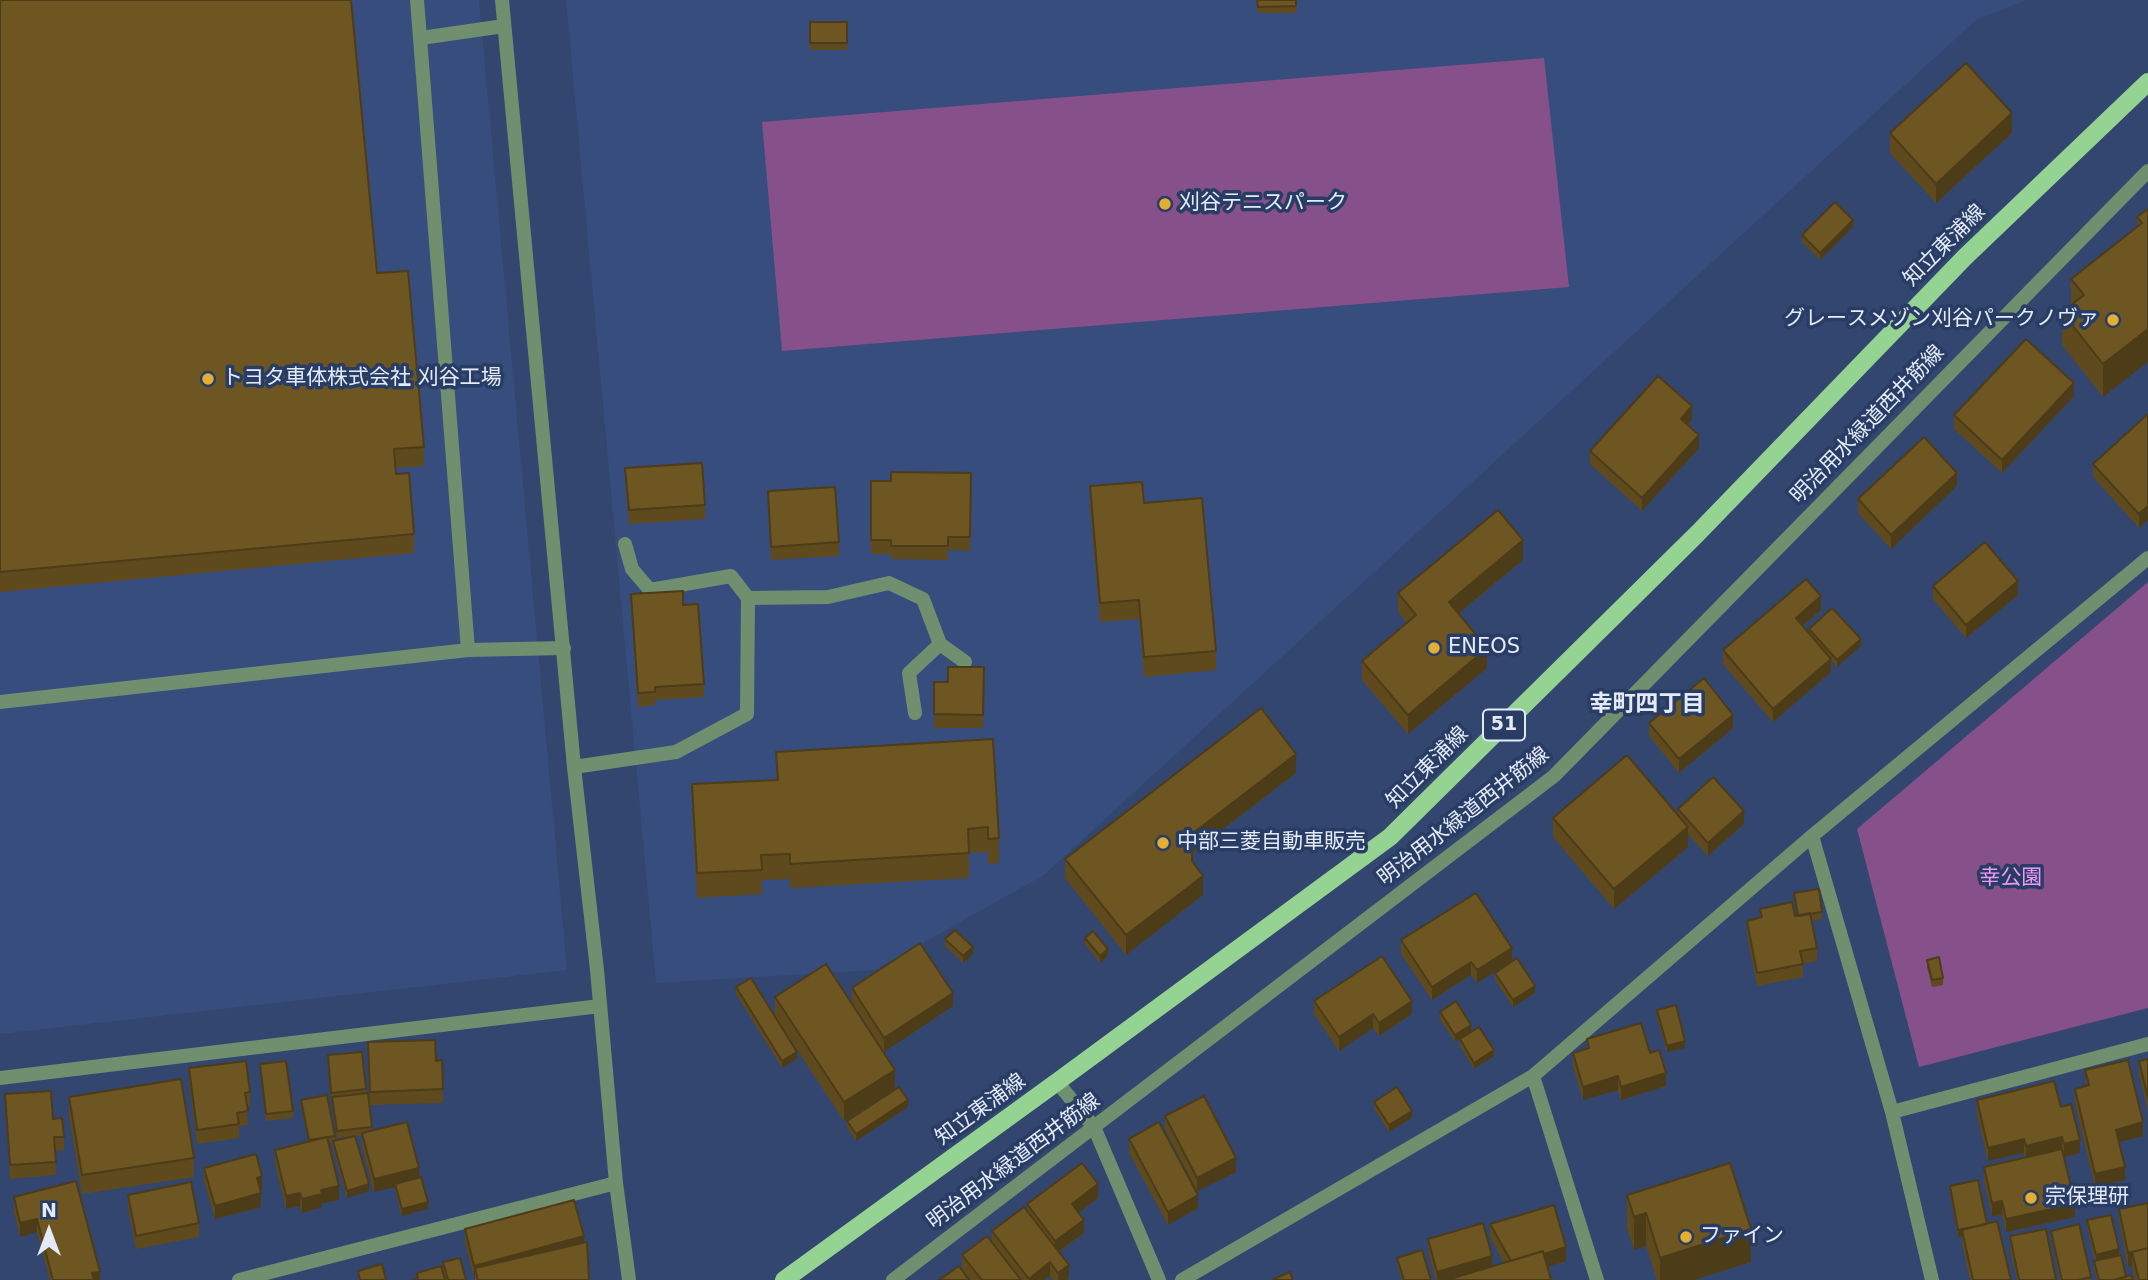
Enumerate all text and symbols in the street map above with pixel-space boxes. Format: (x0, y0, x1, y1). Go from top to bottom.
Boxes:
place label: 刈谷テニスパーク (1179, 191, 1347, 217)
marker: 刈谷テニスパーク (1157, 196, 1173, 212)
street label: 知立東浦線 (1899, 200, 1991, 292)
place label: グレースメゾン刈谷パークノヴァ (1784, 307, 2099, 333)
marker: グレースメゾン刈谷パークノヴァ (2105, 312, 2121, 328)
street label: 明治用水緑道西井筋線 (1786, 341, 1950, 509)
place label: トヨタ車体株式会社 刈谷工場 (222, 366, 502, 392)
marker: トヨタ車体株式会社 刈谷工場 (200, 371, 216, 387)
place label: ENEOS (1448, 635, 1520, 661)
marker: ENEOS (1426, 640, 1442, 656)
district label: 幸町四丁目 (1590, 691, 1704, 719)
road number: 51 (1483, 710, 1525, 740)
street label: 知立東浦線 (1382, 722, 1474, 814)
street label: 明治用水緑道西井筋線 (1374, 742, 1554, 892)
place label: 中部三菱自動車販売 (1177, 830, 1366, 856)
marker: 中部三菱自動車販売 (1155, 835, 1171, 851)
park label: 幸公園 (1980, 866, 2042, 892)
street label: 知立東浦線 (931, 1069, 1031, 1151)
street label: 明治用水緑道西井筋線 (923, 1089, 1105, 1235)
place label: 宗保理研 (2045, 1185, 2129, 1211)
marker: 宗保理研 (2023, 1190, 2039, 1206)
north arrow (14, 1196, 84, 1266)
text: N (41, 1199, 57, 1221)
place label: ファイン (1700, 1224, 1784, 1250)
marker: ファイン (1678, 1229, 1694, 1245)

